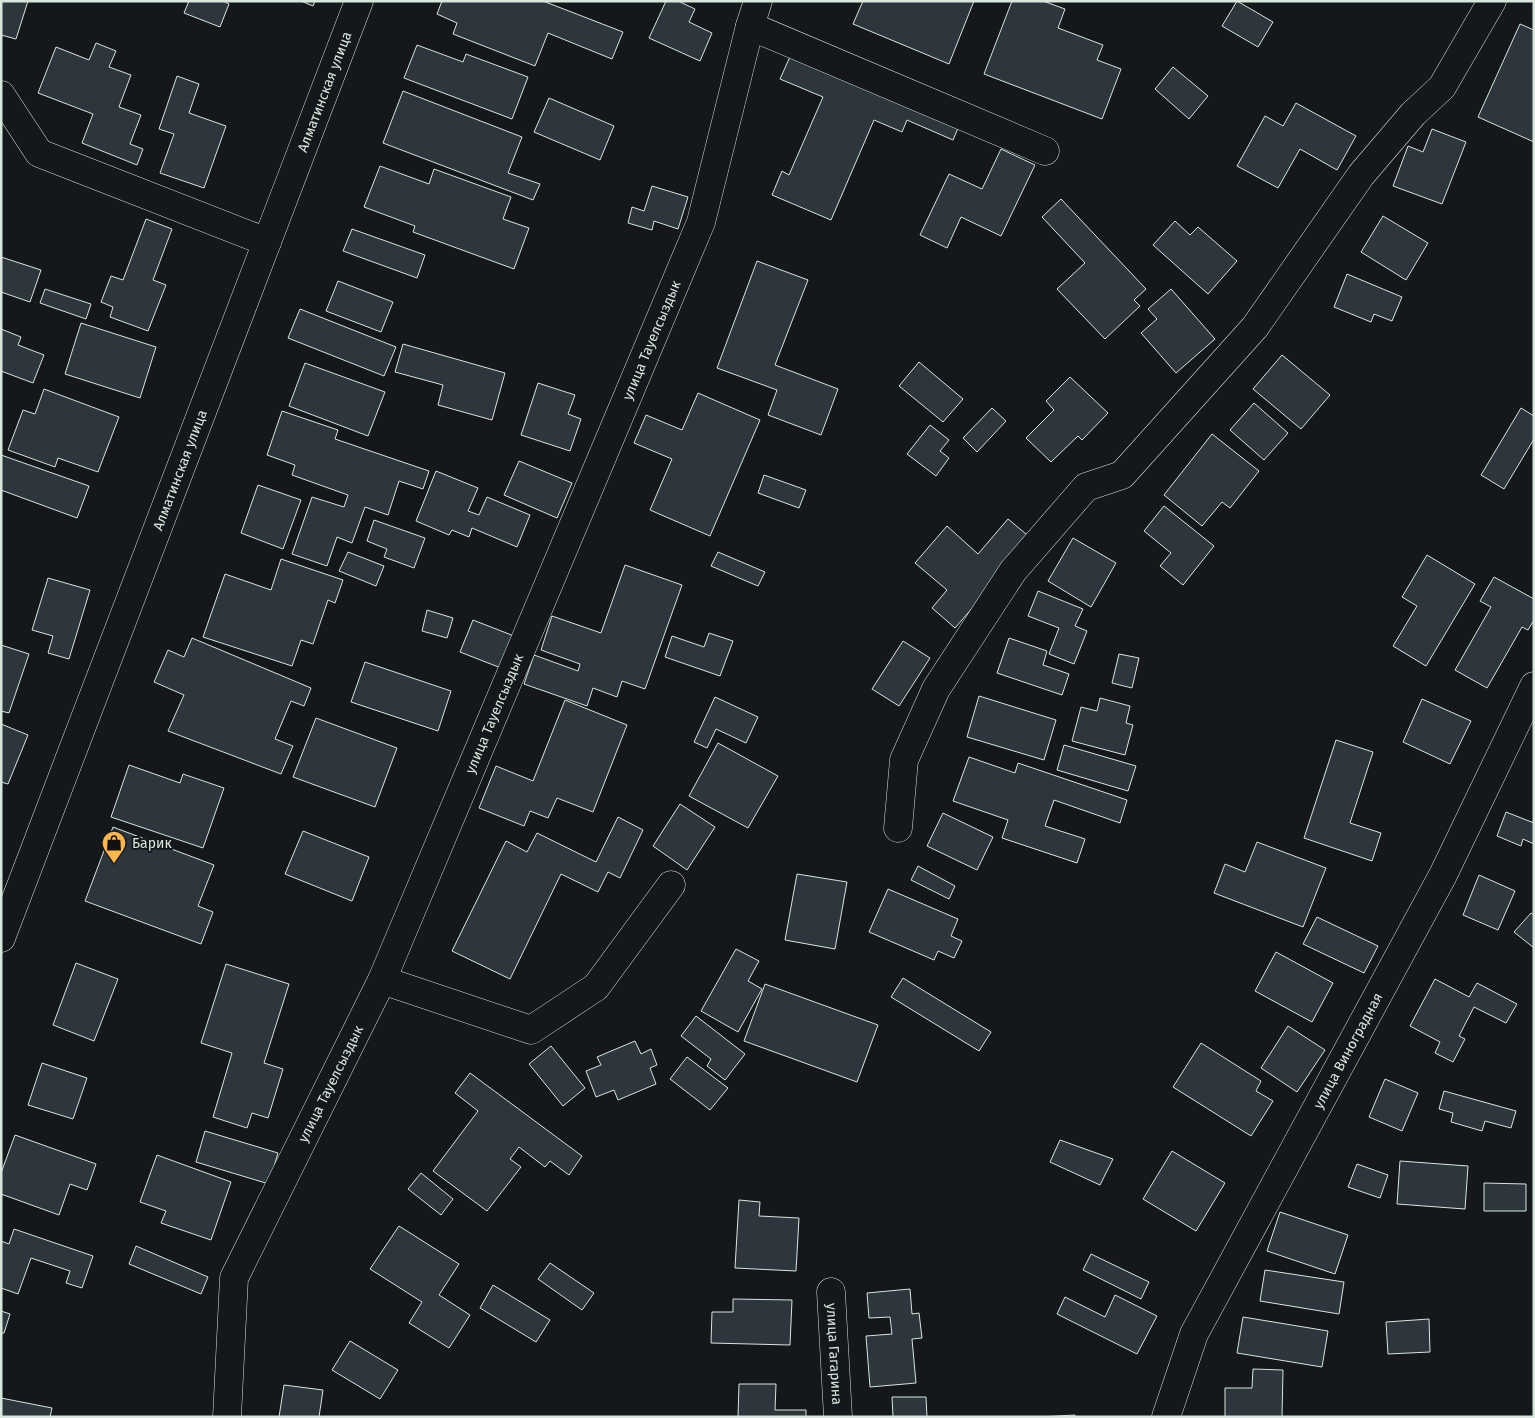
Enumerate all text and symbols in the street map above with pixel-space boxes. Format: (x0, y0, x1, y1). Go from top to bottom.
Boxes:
street label: Алматинская улица (294, 29, 355, 154)
street label: улица Тауелсыздык (619, 277, 684, 403)
street label: Алматинская улица (149, 407, 211, 533)
street label: улица Тауелсыздык (461, 650, 527, 776)
shop icon: Барик (101, 830, 127, 864)
place label: Барик (132, 835, 172, 852)
street label: улица Виноградная (1309, 990, 1386, 1112)
street label: улица Тауелсыздык (294, 1022, 367, 1145)
street label: улица Гагарина (823, 1303, 846, 1405)

